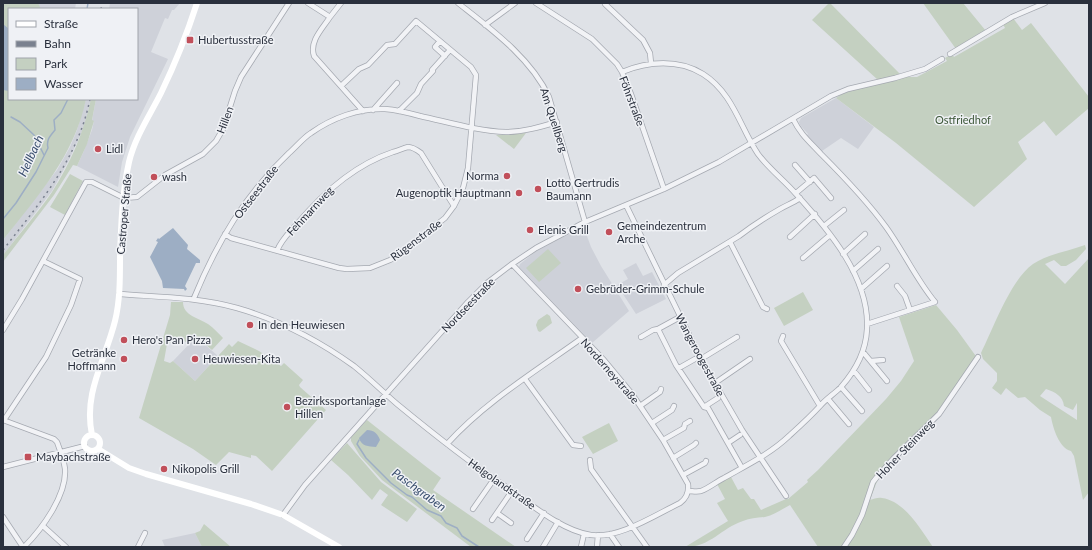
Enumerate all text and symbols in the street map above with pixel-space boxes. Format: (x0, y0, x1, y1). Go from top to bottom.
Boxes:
legend (8, 8, 138, 100)
text: Straße (44, 16, 78, 31)
place label: Hubertusstraße (198, 33, 274, 46)
marker: Hubertusstraße (185, 35, 195, 45)
text: Bahn (44, 36, 71, 51)
text: Park (44, 56, 68, 71)
street label: Föhrstraße (617, 74, 648, 128)
text: Wasser (44, 76, 83, 91)
street label: Am Quellberg (538, 86, 571, 154)
street label: Hillen (213, 104, 236, 135)
park label: Ostfriedhof (935, 113, 991, 126)
water label: Hellbach (15, 133, 47, 179)
place label: Lidl (106, 142, 123, 155)
marker: Lidl (93, 144, 103, 154)
street label: Ostseestraße (231, 162, 281, 221)
place label: Norma (466, 169, 499, 182)
place label: wash (162, 170, 187, 183)
marker: Norma (502, 171, 512, 181)
marker: wash (149, 172, 159, 182)
street label: Castroper Straße (113, 173, 134, 255)
place label: Lotto Gertrudis Baumann (546, 176, 620, 202)
street label: Fehmarnweg (284, 183, 336, 238)
marker: Lotto Gertrudis Baumann (533, 184, 543, 194)
place label: Augenoptik Hauptmann (396, 186, 511, 199)
marker: Augenoptik Hauptmann (514, 188, 524, 198)
street label: Rügenstraße (388, 216, 444, 263)
place label: Gemeindezentrum Arche (617, 219, 706, 245)
place label: Elenis Grill (538, 223, 589, 236)
marker: Elenis Grill (525, 225, 535, 235)
marker: Gemeindezentrum Arche (604, 227, 614, 237)
street label: Nordseestraße (438, 274, 497, 335)
place label: Gebrüder-Grimm-Schule (586, 282, 705, 295)
marker: Gebrüder-Grimm-Schule (573, 284, 583, 294)
street label: Wangeroogestraße (673, 311, 728, 398)
place label: In den Heuwiesen (258, 318, 345, 331)
marker: In den Heuwiesen (245, 320, 255, 330)
place label: Hero's Pan Pizza (132, 333, 211, 346)
marker: Hero's Pan Pizza (119, 335, 129, 345)
street label: Norderneystraße (579, 336, 642, 406)
place label: Getränke Hoffmann (68, 346, 116, 372)
place label: Heuwiesen-Kita (203, 352, 280, 365)
marker: Getränke Hoffmann (119, 354, 129, 364)
marker: Heuwiesen-Kita (190, 354, 200, 364)
place label: Bezirkssportanlage Hillen (295, 394, 386, 420)
marker: Bezirkssportanlage Hillen (282, 402, 292, 412)
street label: Hoher Steinweg (873, 416, 936, 481)
place label: Maybachstraße (36, 450, 111, 463)
marker: Maybachstraße (23, 452, 33, 462)
street label: Helgolandstraße (466, 456, 539, 512)
place label: Nikopolis Grill (172, 462, 239, 475)
marker: Nikopolis Grill (159, 464, 169, 474)
water label: Paschgraben (389, 465, 449, 514)

